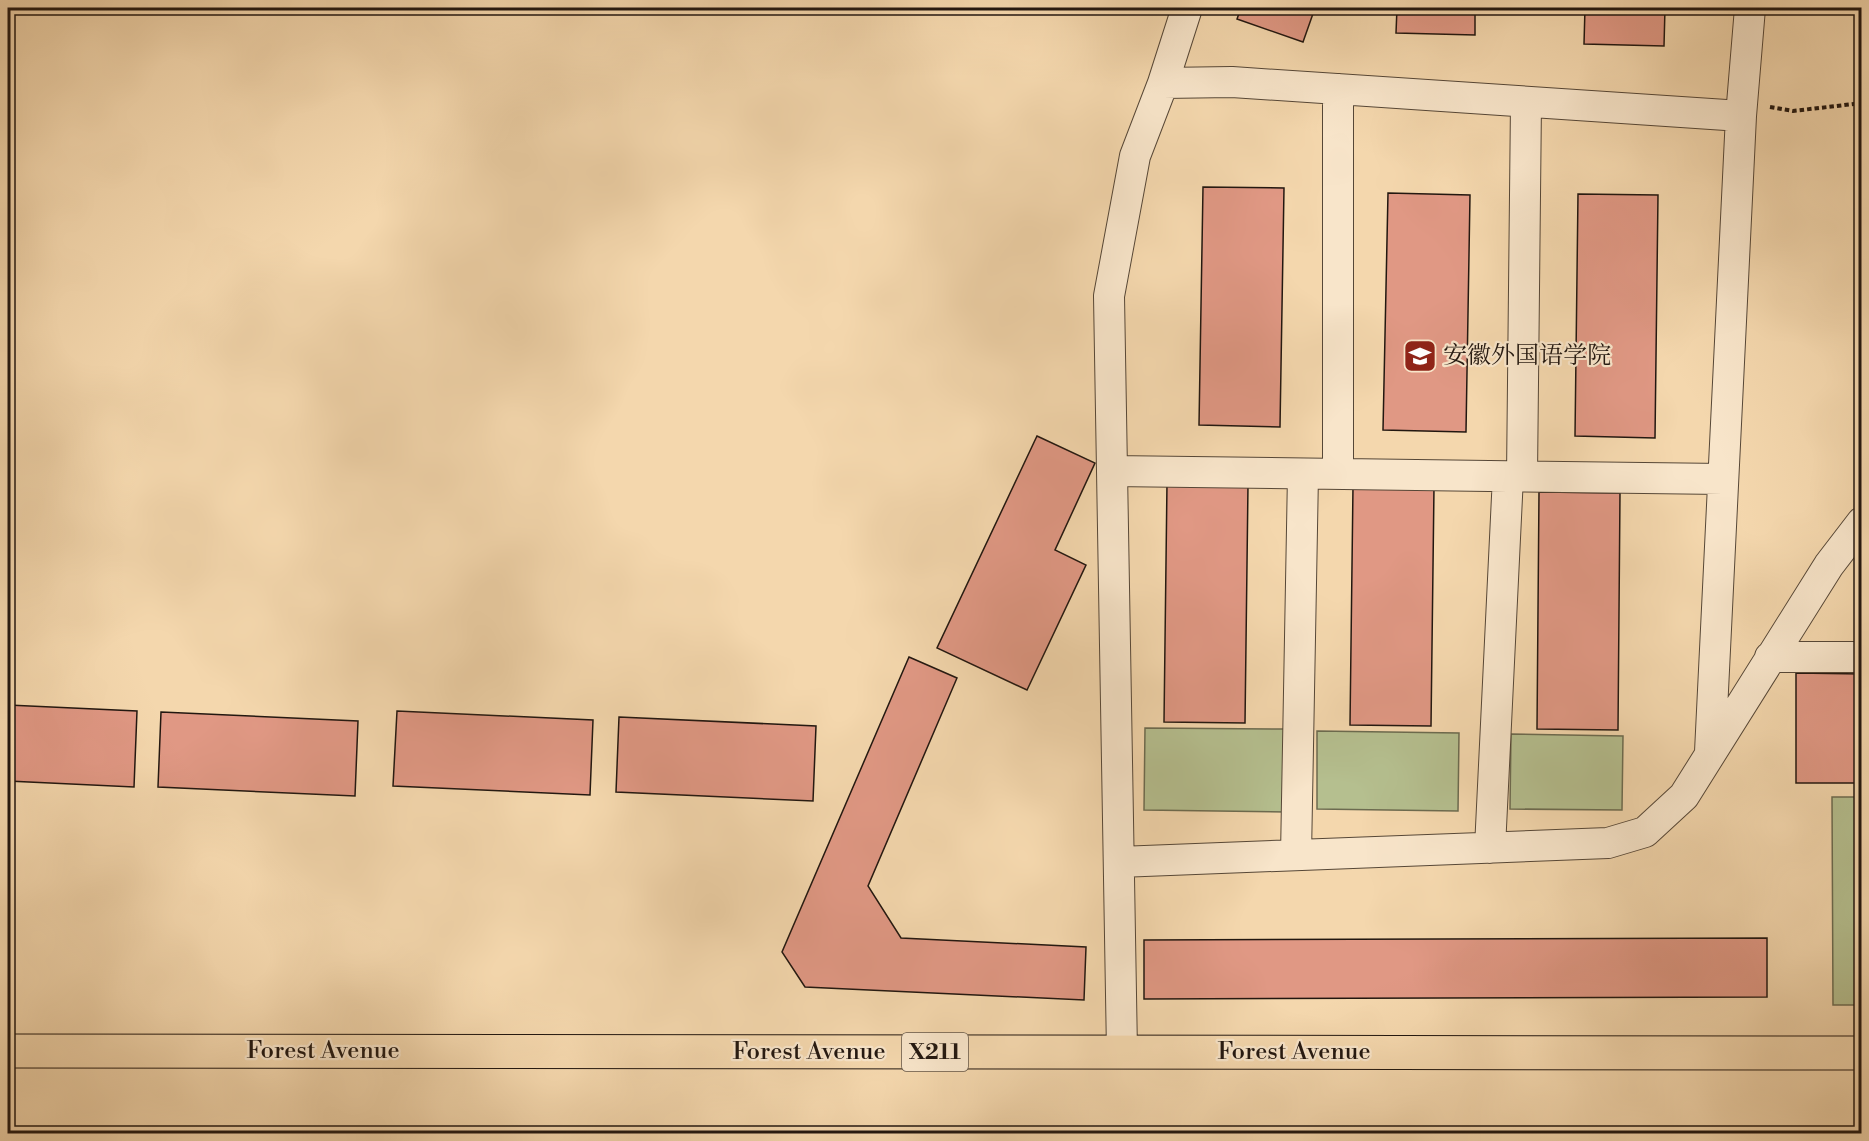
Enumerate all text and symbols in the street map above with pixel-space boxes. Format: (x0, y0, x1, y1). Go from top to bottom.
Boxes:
school or university icon: 安徽外国语学院 (1402, 338, 1438, 374)
place label: 安徽外国语学院 (1443, 341, 1611, 371)
road number: X211 (902, 1033, 968, 1071)
street label: Forest Avenue (246, 1036, 400, 1066)
street label: Forest Avenue (732, 1037, 886, 1067)
street label: Forest Avenue (1217, 1037, 1371, 1067)

